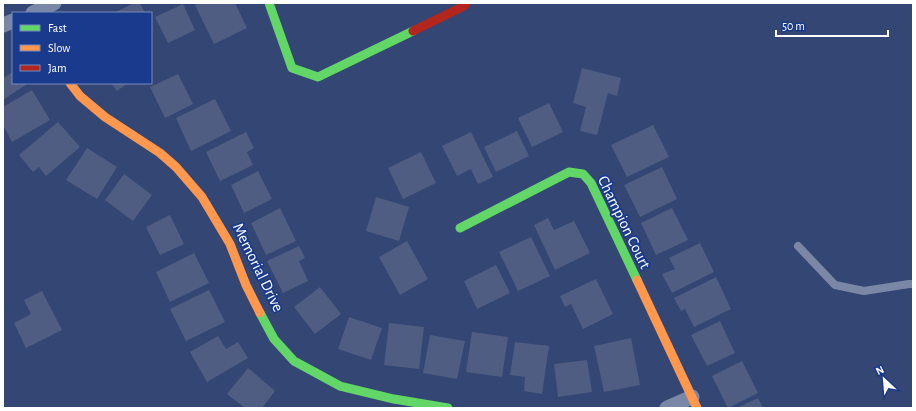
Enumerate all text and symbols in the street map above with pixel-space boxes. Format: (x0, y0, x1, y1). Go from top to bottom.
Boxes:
legend (12, 12, 152, 84)
scale bar (776, 12, 888, 38)
text: 50 m (782, 20, 805, 32)
text: Fast (48, 22, 67, 34)
text: Slow (48, 42, 70, 54)
text: Jam (48, 62, 67, 74)
street label: Champion Court (595, 173, 654, 272)
street label: Memorial Drive (230, 221, 286, 314)
north arrow (864, 359, 904, 399)
text: N (874, 364, 886, 377)

